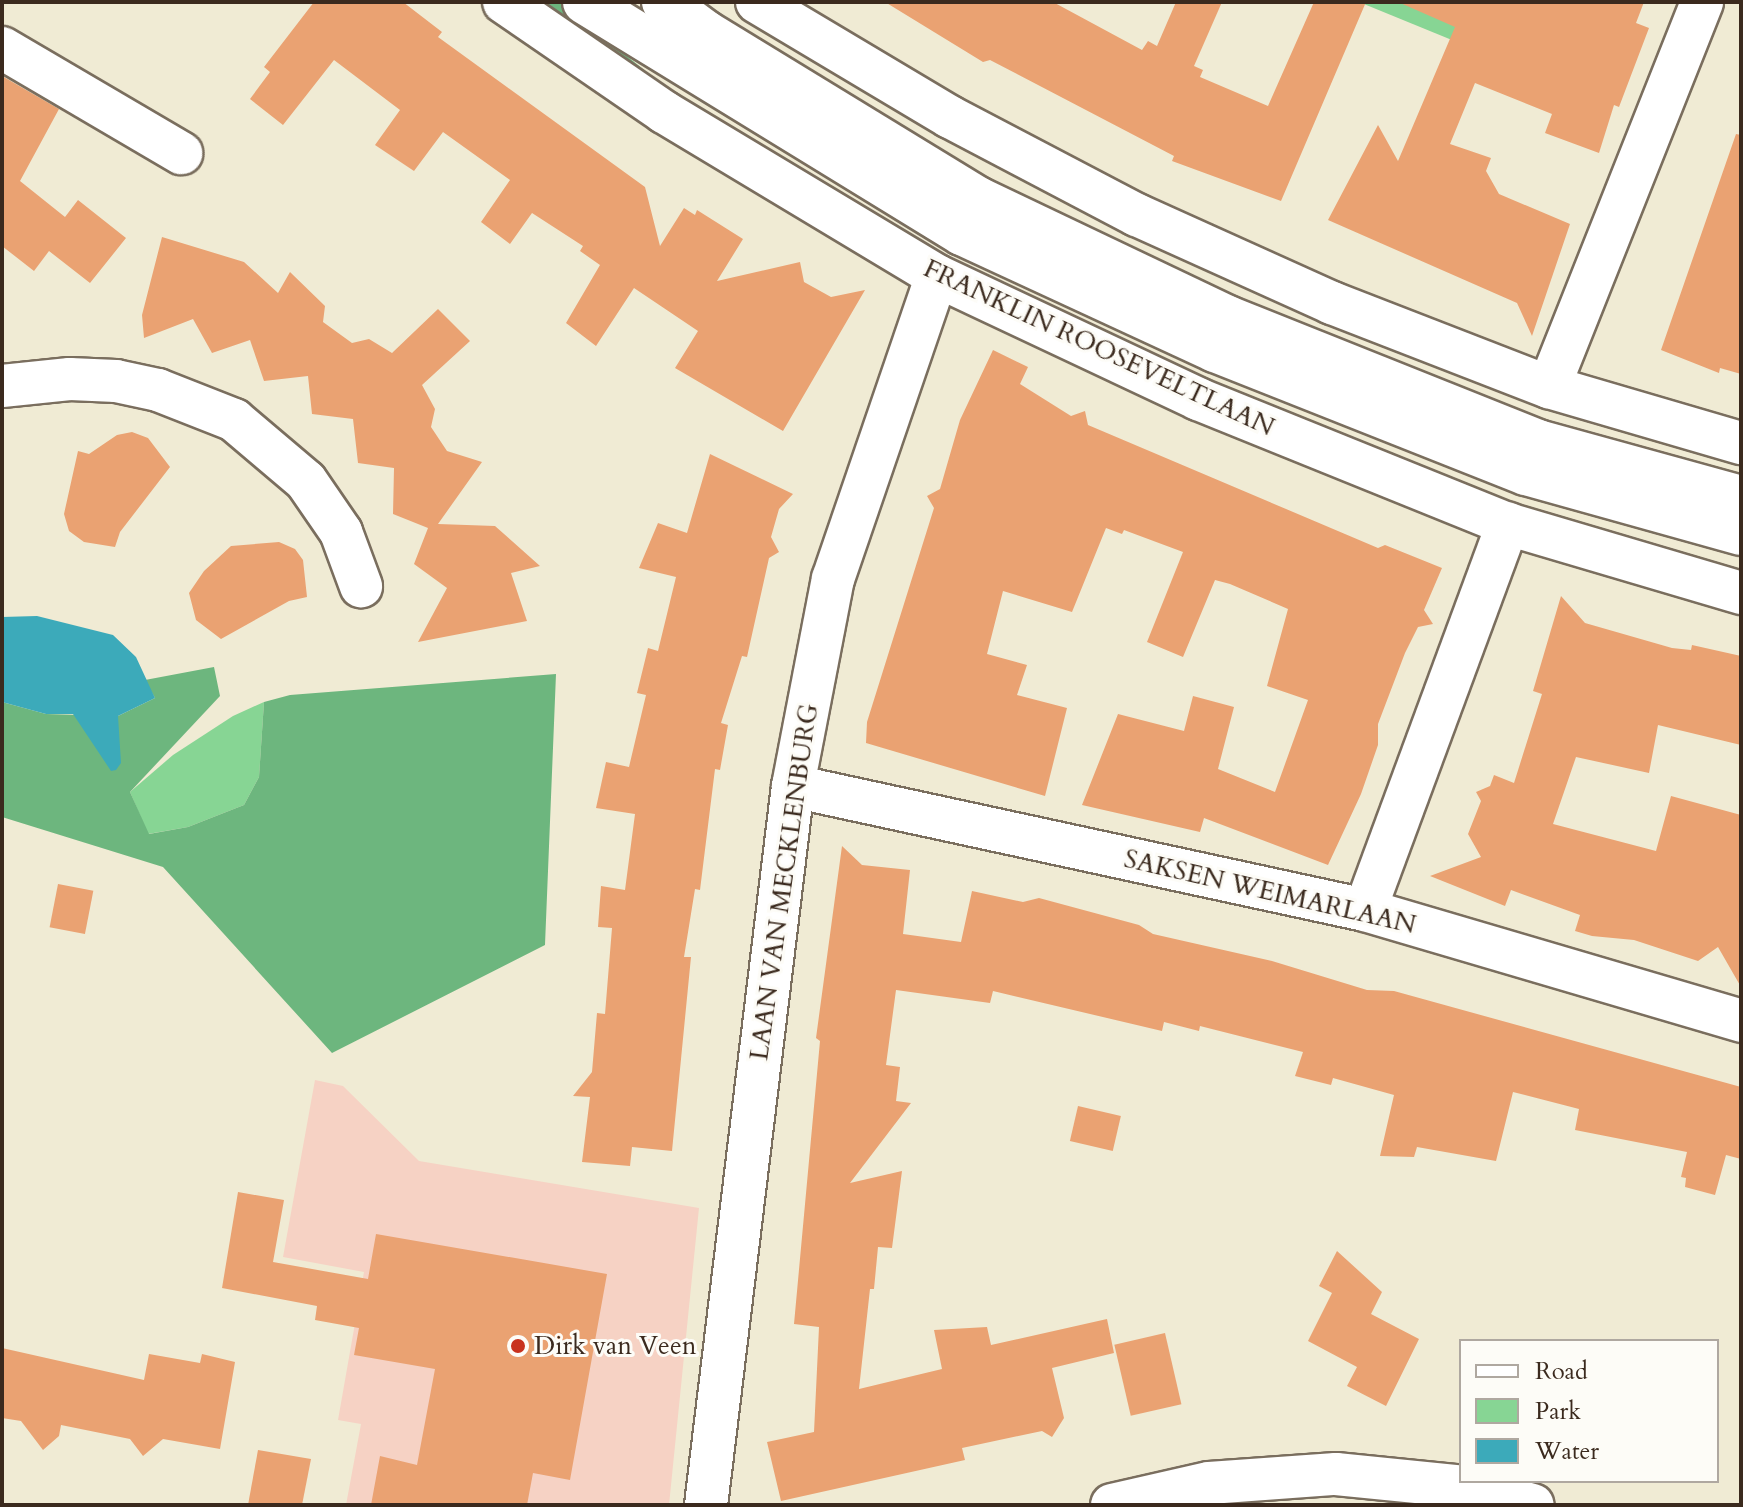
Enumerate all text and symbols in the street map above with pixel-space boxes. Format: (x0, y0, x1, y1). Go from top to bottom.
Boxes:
street label: FRANKLIN ROOSEVELTLAAN (919, 253, 1279, 443)
street label: LAAN VAN MECKLENBURG (744, 702, 824, 1062)
street label: SAKSEN WEIMARLAAN (1121, 843, 1419, 941)
place label: Dirk van Veen (534, 1330, 696, 1362)
marker: Dirk van Veen (509, 1337, 527, 1355)
legend (1459, 1339, 1719, 1483)
text: Road (1535, 1355, 1588, 1388)
text: Park (1535, 1395, 1581, 1428)
text: Water (1535, 1435, 1599, 1468)

